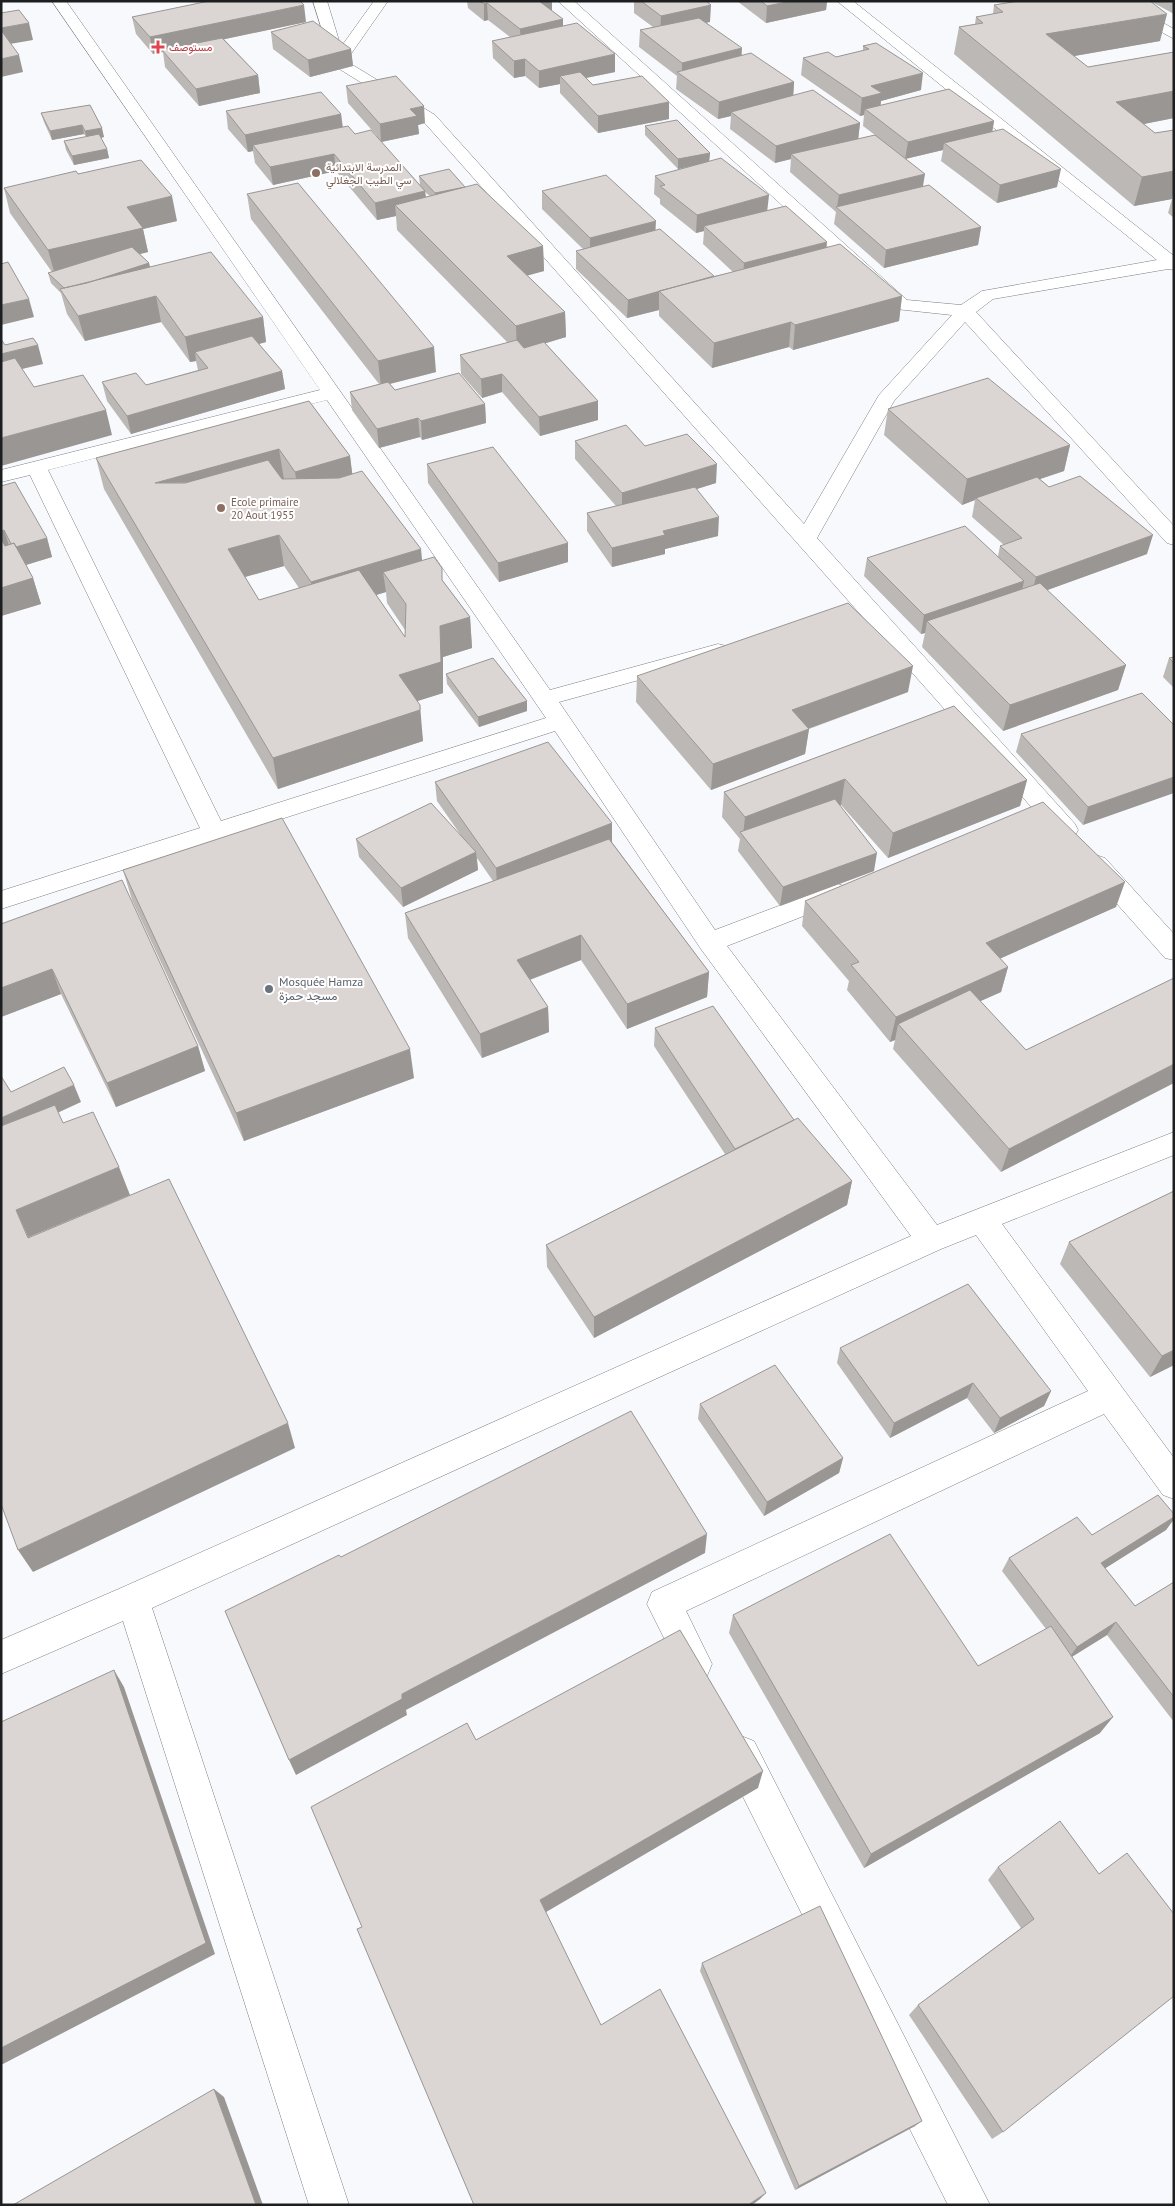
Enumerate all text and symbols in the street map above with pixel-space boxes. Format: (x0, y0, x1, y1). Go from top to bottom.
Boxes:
marker: مستوصف (151, 40, 165, 54)
place label: مستوصف (169, 40, 213, 54)
place label: المدرسة الابتدائية سي الطيب الجغلالي (326, 160, 412, 190)
marker: المدرسة الابتدائية سي الطيب الجغلالي (310, 167, 322, 179)
place label: Ecole primaire 20 Aout 1955 (231, 495, 299, 522)
marker: Ecole primaire 20 Aout 1955 (215, 502, 227, 514)
place label: Mosquée Hamza مسجد حمزة (279, 974, 363, 1004)
marker: Mosquée Hamza مسجد حمزة (263, 983, 275, 995)

